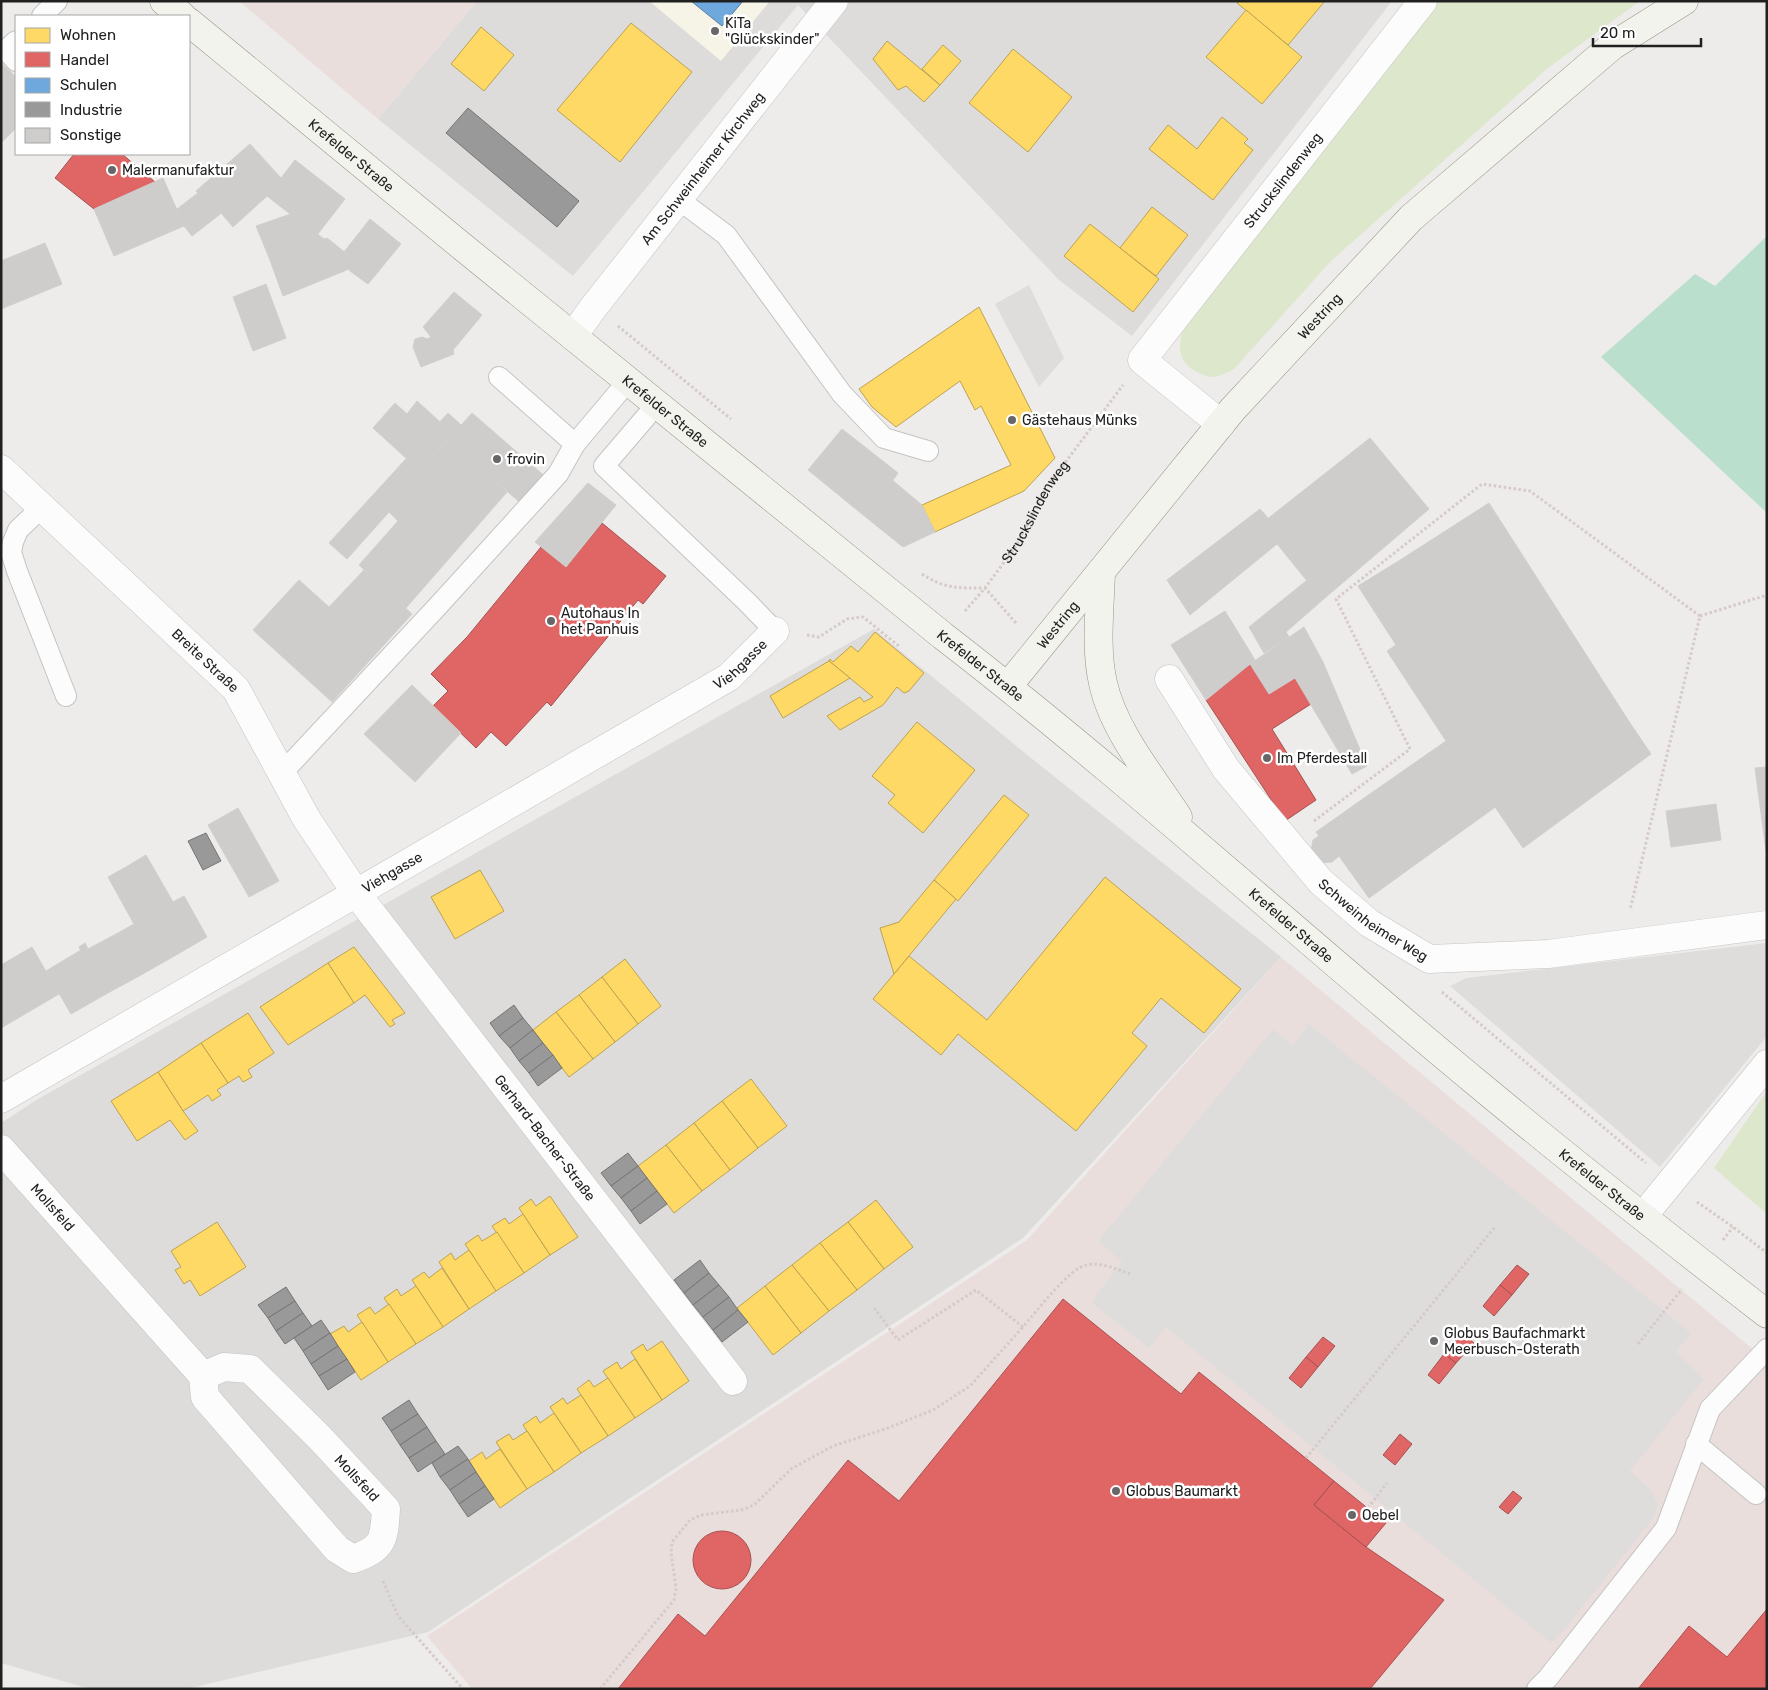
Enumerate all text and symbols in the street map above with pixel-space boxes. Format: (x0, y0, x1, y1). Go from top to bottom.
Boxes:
legend (15, 15, 190, 155)
place label: KiTa "Glückskinder" (725, 15, 819, 48)
scale bar (1593, 15, 1700, 47)
text: 20 m (1600, 24, 1635, 42)
marker: KiTa "Glückskinder" (709, 25, 721, 37)
text: Wohnen (60, 26, 116, 44)
text: Handel (60, 51, 109, 69)
text: Schulen (60, 76, 117, 94)
street label: Am Schweinheimer Kirchweg (638, 89, 768, 249)
text: Industrie (60, 101, 122, 119)
street label: Krefelder Straße (305, 116, 397, 196)
text: Sonstige (60, 126, 122, 144)
street label: Struckslindenweg (1240, 129, 1326, 232)
place label: Malermanufaktur (122, 162, 235, 179)
marker: Malermanufaktur (106, 164, 118, 176)
street label: Westring (1294, 290, 1346, 343)
street label: Krefelder Straße (619, 372, 712, 451)
place label: Gästehaus Münks (1022, 412, 1137, 429)
marker: Gästehaus Münks (1006, 414, 1018, 426)
place label: frovin (507, 451, 545, 468)
marker: frovin (491, 453, 503, 465)
street label: Struckslindenweg (998, 457, 1073, 567)
street label: Westring (1034, 598, 1083, 652)
place label: Autohaus In het Panhuis (561, 605, 640, 638)
marker: Autohaus In het Panhuis (545, 615, 557, 627)
street label: Breite Straße (168, 625, 242, 696)
street label: Krefelder Straße (933, 626, 1027, 705)
street label: Viehgasse (710, 636, 771, 693)
place label: Im Pferdestall (1277, 750, 1367, 767)
marker: Im Pferdestall (1261, 752, 1273, 764)
street label: Viehgasse (359, 848, 426, 897)
street label: Schweinheimer Weg (1315, 875, 1431, 965)
street label: Krefelder Straße (1245, 885, 1336, 967)
street label: Gerhard-Bacher-Straße (491, 1071, 599, 1205)
street label: Krefelder Straße (1555, 1145, 1649, 1225)
street label: Mollsfeld (27, 1180, 78, 1235)
place label: Globus Baufachmarkt Meerbusch-Osterath (1444, 1325, 1586, 1358)
marker: Globus Baufachmarkt Meerbusch-Osterath (1428, 1335, 1440, 1347)
street label: Mollsfeld (331, 1451, 383, 1505)
place label: Globus Baumarkt (1126, 1483, 1239, 1500)
marker: Globus Baumarkt (1110, 1485, 1122, 1497)
place label: Oebel (1362, 1507, 1399, 1524)
marker: Oebel (1346, 1509, 1358, 1521)

